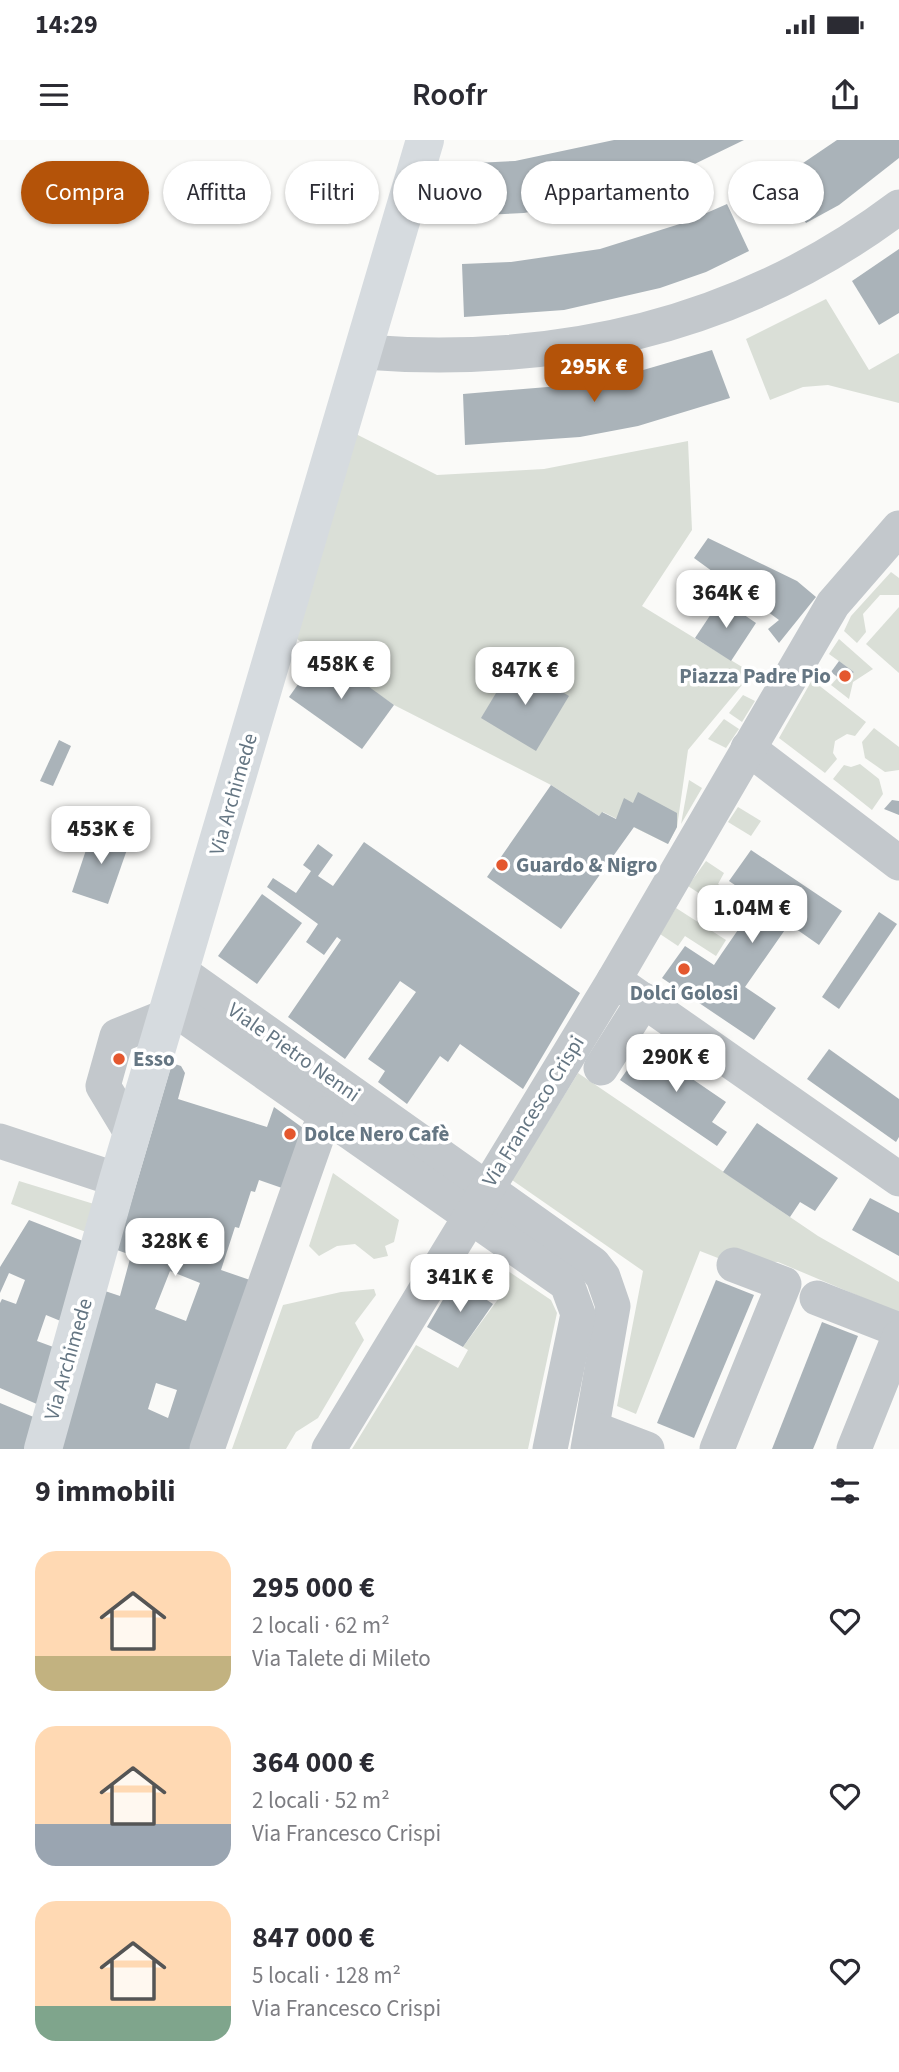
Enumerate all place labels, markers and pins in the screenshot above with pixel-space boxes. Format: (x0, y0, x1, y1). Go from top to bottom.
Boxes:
pin: 295K € (537, 344, 651, 404)
pin: 364K € (669, 570, 783, 630)
pin: 458K € (284, 642, 398, 701)
pin: 847K € (468, 648, 582, 707)
place label: Piazza Padre Pio (679, 661, 831, 691)
marker: Piazza Padre Pio (837, 668, 853, 684)
pin: 453K € (44, 806, 158, 866)
place label: Guardo & Nigro (516, 850, 657, 880)
marker: Guardo & Nigro (494, 857, 510, 873)
pin: 1.04M € (687, 886, 817, 945)
marker: Dolci Golosi (676, 961, 692, 977)
place label: Dolci Golosi (630, 978, 738, 1008)
pin: 290K € (619, 1034, 733, 1094)
place label: Esso (133, 1044, 175, 1074)
marker: Esso (111, 1051, 127, 1067)
place label: Dolce Nero Cafè (304, 1119, 449, 1149)
marker: Dolce Nero Cafè (282, 1126, 298, 1142)
pin: 328K € (118, 1218, 232, 1278)
pin: 341K € (403, 1254, 517, 1314)

